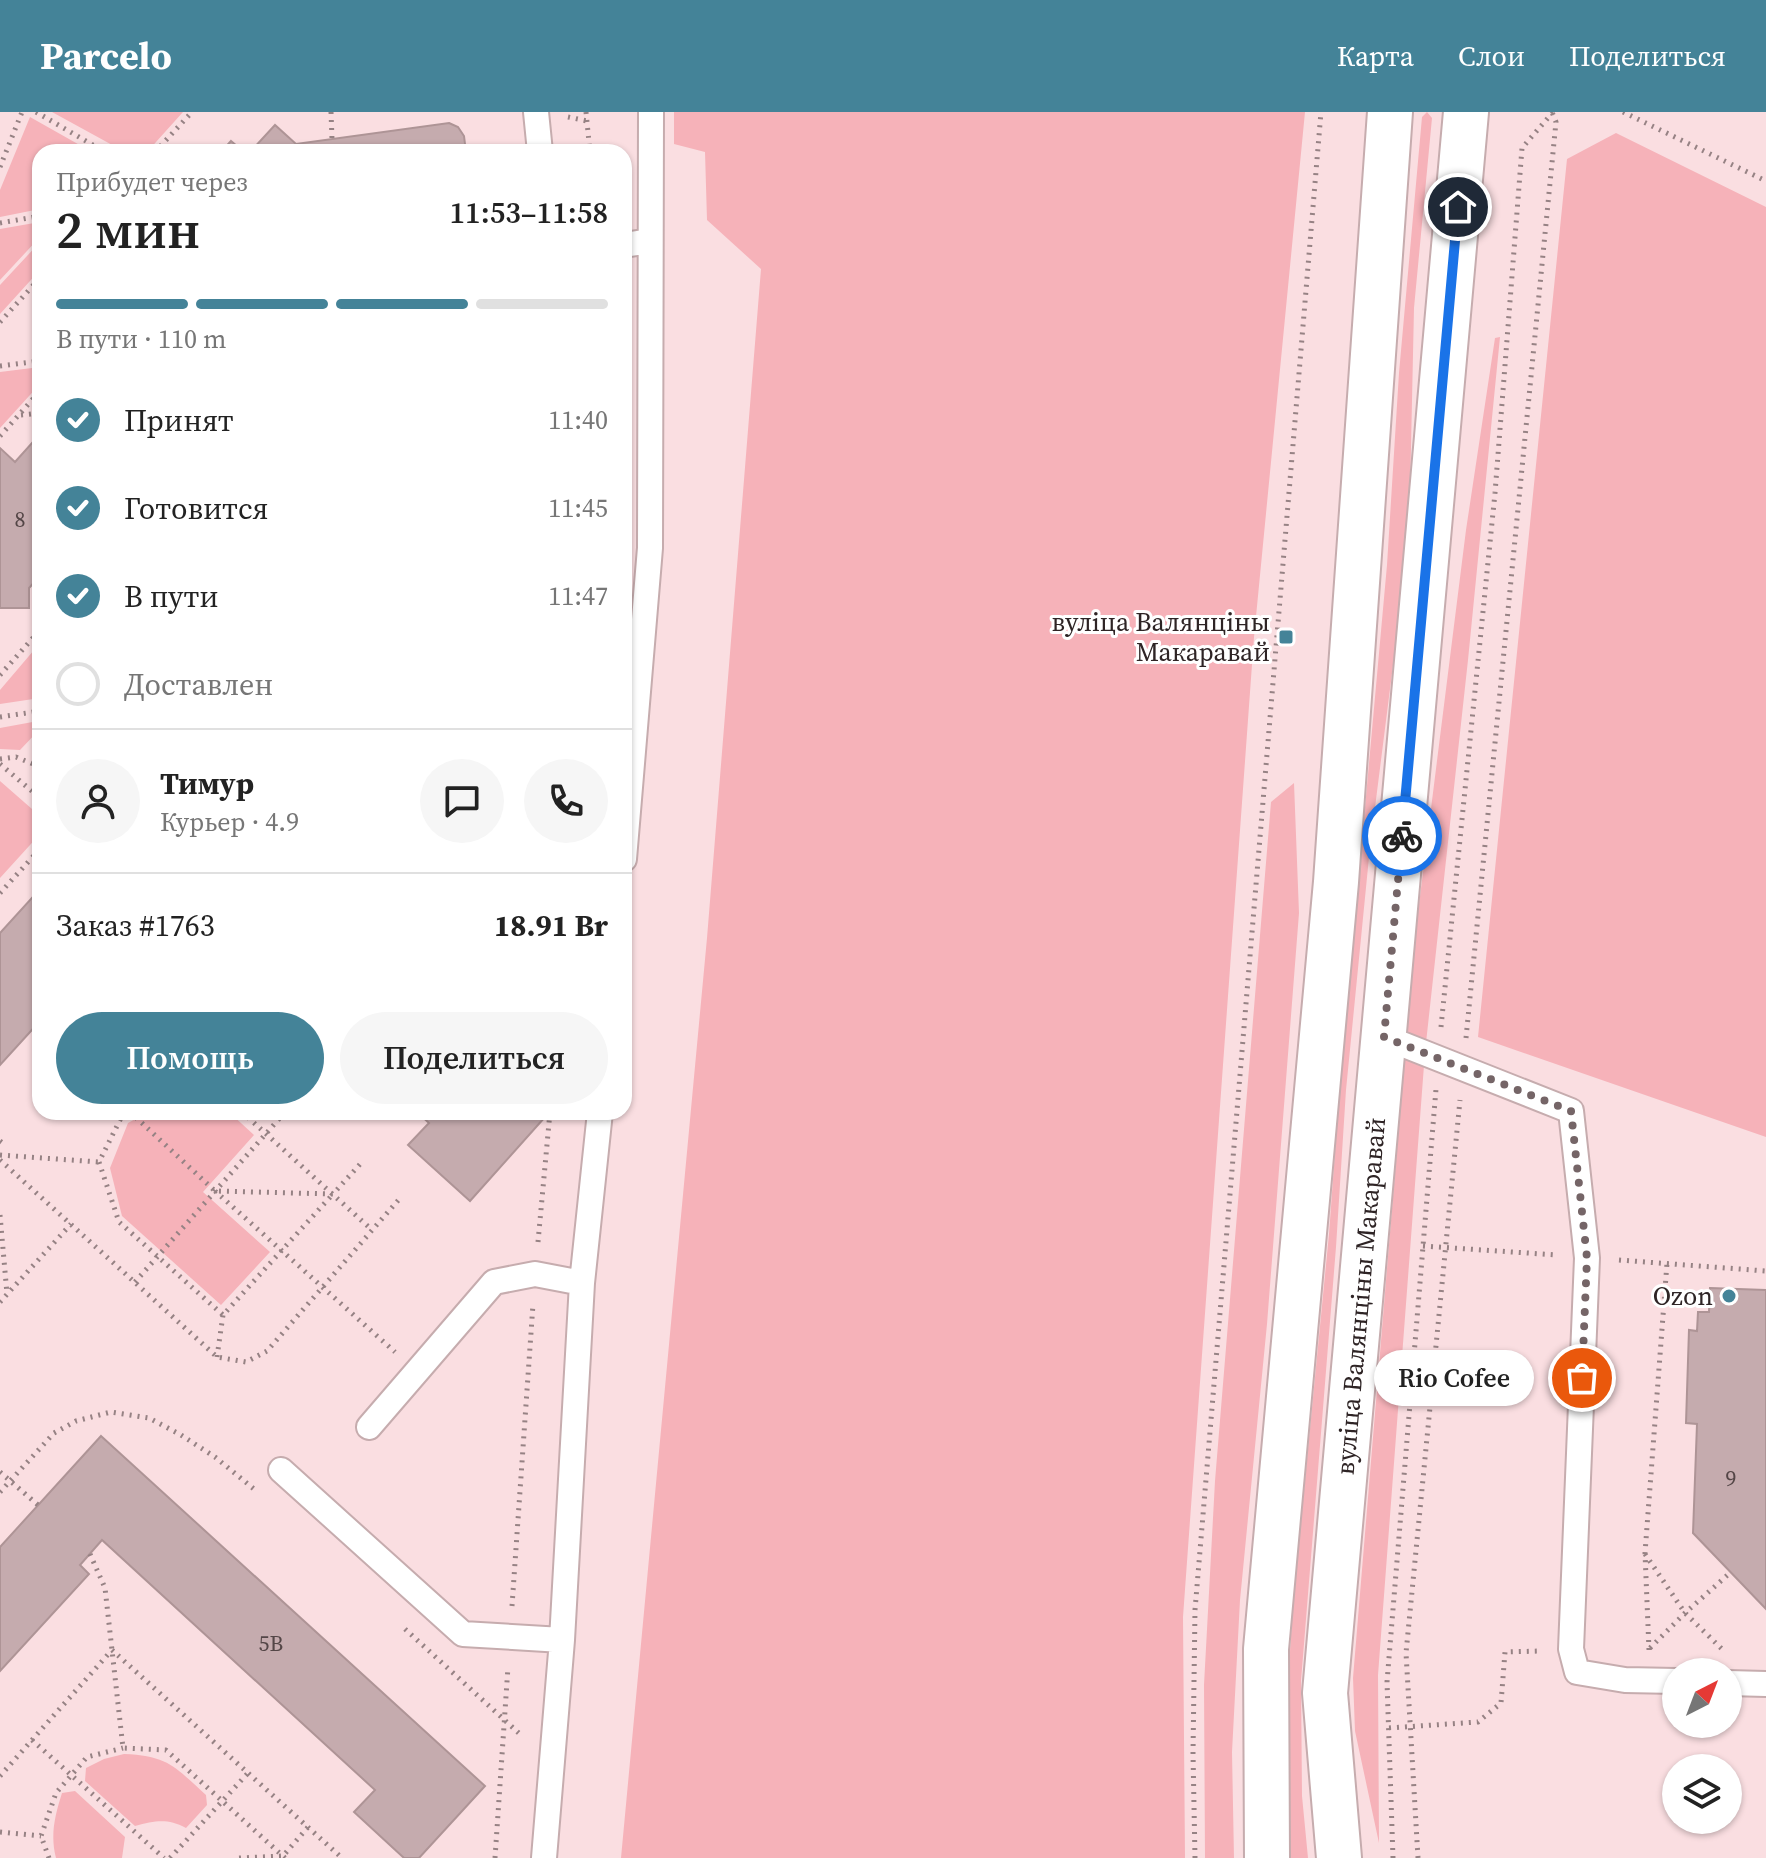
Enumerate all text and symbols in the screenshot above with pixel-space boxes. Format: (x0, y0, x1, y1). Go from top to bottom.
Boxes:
text: Parcelo (40, 30, 172, 82)
text: Карта (1337, 37, 1414, 75)
text: Слои (1458, 37, 1525, 75)
text: Поделиться (1569, 37, 1726, 75)
text: Прибудет через (56, 164, 248, 200)
pin (1424, 173, 1492, 241)
icon: home (1436, 185, 1480, 229)
text: 11:53–11:58 (449, 192, 608, 233)
text: 2 мин (56, 194, 200, 265)
text: В пути · 110 m (56, 321, 226, 357)
icon: check (56, 398, 100, 442)
text: Принят (124, 400, 234, 441)
text: 11:40 (548, 402, 608, 438)
icon: check (56, 486, 100, 530)
text: Готовится (124, 488, 268, 529)
text: 11:45 (548, 490, 608, 526)
house number: 8 (14, 504, 26, 534)
icon: check (56, 574, 100, 618)
text: В пути (124, 576, 219, 617)
text: 11:47 (548, 578, 608, 614)
place label: вуліца Валянціны Макаравай (1052, 604, 1270, 670)
marker: вуліца Валянціны Макаравай (1277, 628, 1295, 646)
text: Доставлен (124, 664, 273, 705)
button: person (56, 759, 140, 843)
button: chat (420, 759, 504, 843)
button: phone (524, 759, 608, 843)
text: Тимур (160, 763, 254, 804)
courier (1362, 796, 1442, 876)
text: Курьер · 4.9 (160, 804, 299, 840)
icon: bike (1380, 814, 1424, 858)
text: Заказ #1763 (56, 905, 215, 946)
text: 18.91 Br (494, 905, 608, 946)
button: Помощь (56, 1012, 324, 1104)
button: Поделиться (340, 1012, 608, 1104)
street label: вуліца Валянціны Макаравай (1327, 1116, 1394, 1477)
place label: Ozon (1653, 1278, 1713, 1314)
marker: Ozon (1720, 1287, 1738, 1305)
pin (1548, 1344, 1616, 1412)
callout: Rio Cofee (1374, 1350, 1534, 1406)
icon: bag (1560, 1356, 1604, 1400)
text: Rio Cofee (1398, 1360, 1510, 1396)
house number: 9 (1725, 1463, 1737, 1493)
house number: 5В (259, 1628, 283, 1658)
north arrow (1662, 1658, 1742, 1738)
map controls (1662, 1658, 1742, 1834)
button: layers (1662, 1754, 1742, 1834)

